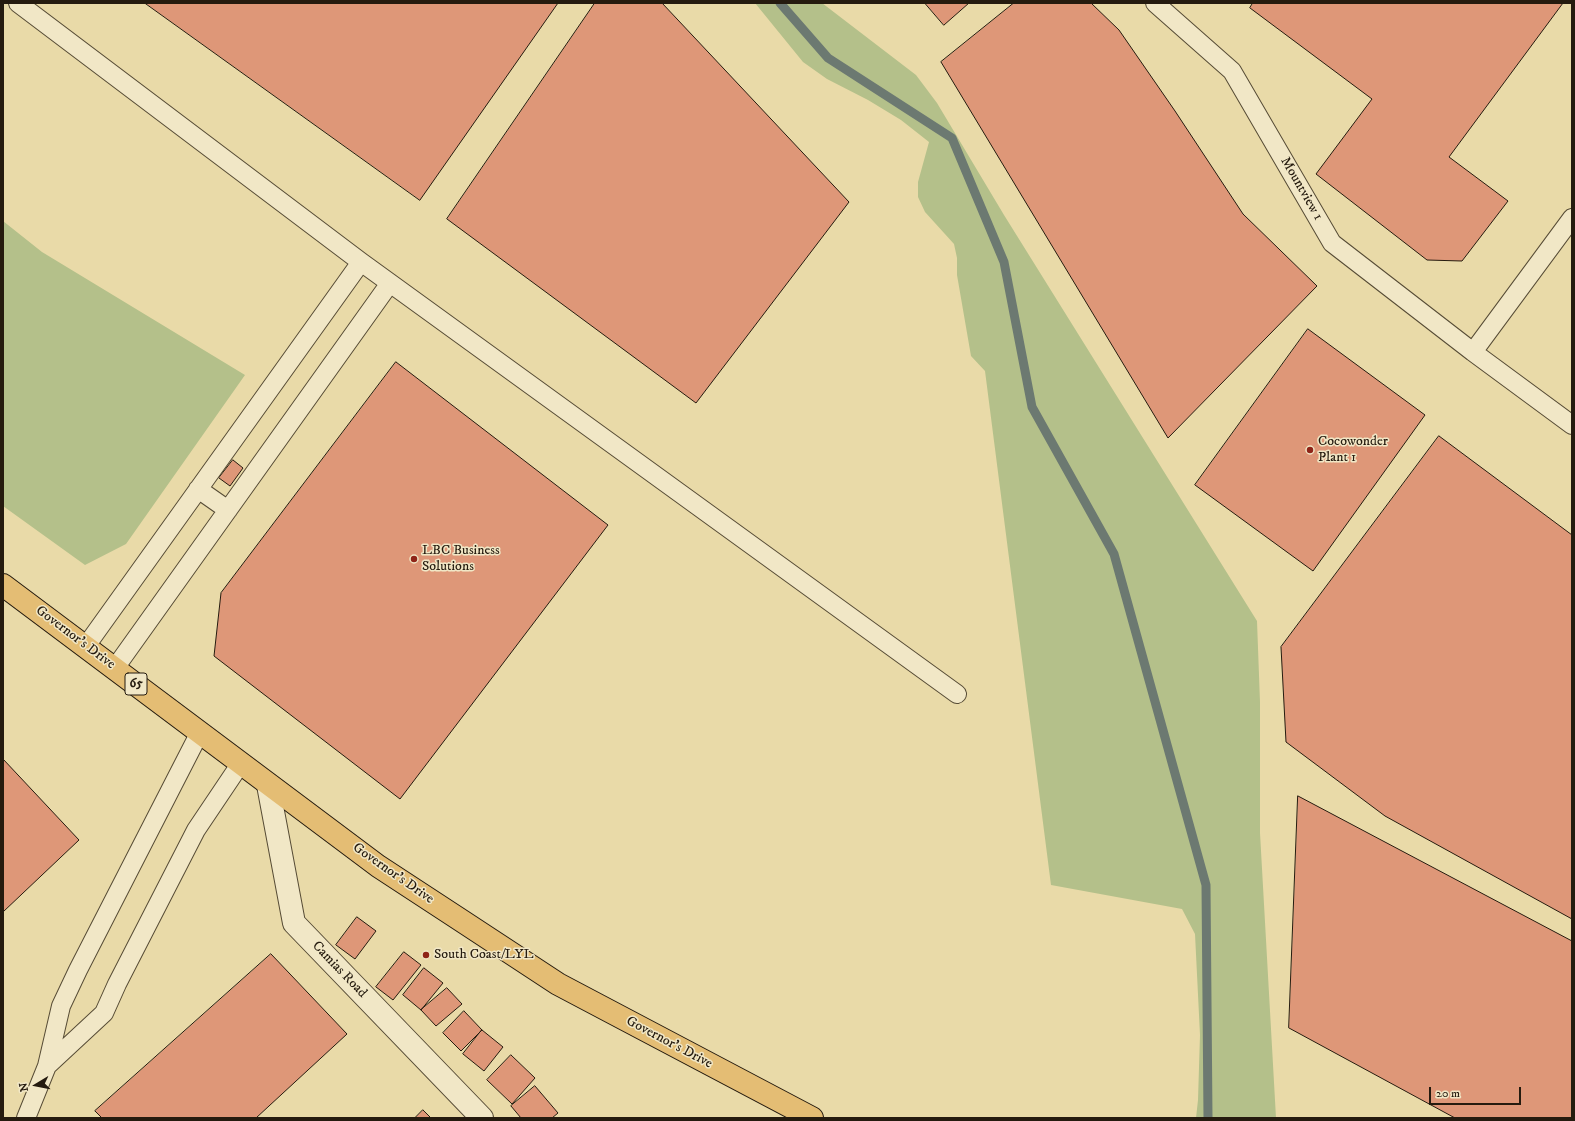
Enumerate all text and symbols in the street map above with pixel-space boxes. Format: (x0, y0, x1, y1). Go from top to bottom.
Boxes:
street label: Mountview 1 (1276, 154, 1326, 224)
place label: Cocowonder Plant 1 (1318, 434, 1388, 466)
marker: Cocowonder Plant 1 (1305, 445, 1315, 455)
place label: LBC Business Solutions (422, 543, 500, 576)
marker: LBC Business Solutions (409, 554, 419, 564)
street label: Governor's Drive (32, 603, 118, 673)
road number: 65 (125, 673, 147, 695)
street label: Governor's Drive (349, 840, 437, 908)
street label: Camias Road (308, 938, 370, 1002)
place label: South Coast/LYL (434, 947, 534, 963)
marker: South Coast/LYL (421, 950, 431, 960)
street label: Governor's Drive (623, 1013, 715, 1073)
north arrow (16, 1065, 56, 1105)
scale bar (1431, 1079, 1523, 1105)
text: N (17, 1081, 32, 1093)
text: 20 m (1436, 1086, 1460, 1101)

